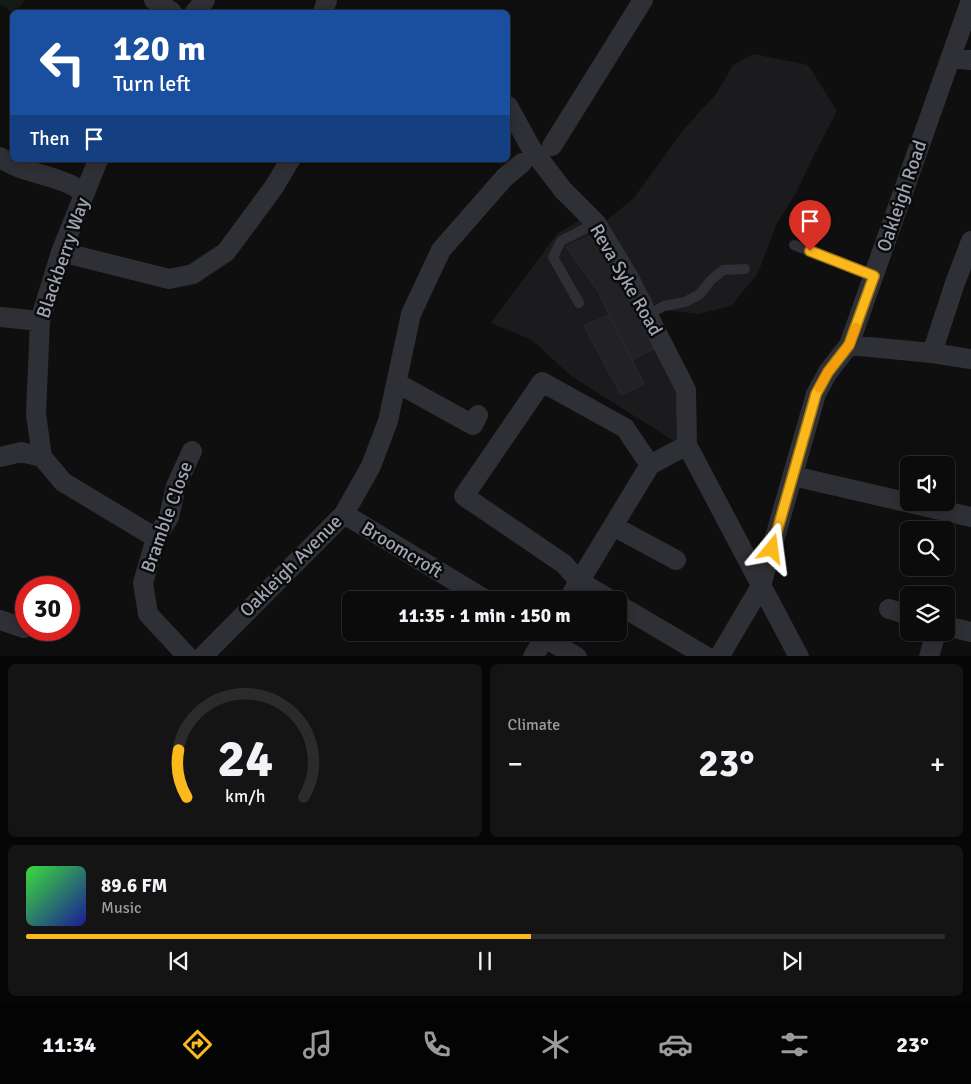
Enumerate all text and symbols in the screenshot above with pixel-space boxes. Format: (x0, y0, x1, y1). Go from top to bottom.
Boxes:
text: 120 m (113, 27, 206, 70)
icon: left (30, 30, 95, 95)
text: Turn left (113, 70, 191, 97)
icon: arrive (80, 125, 108, 153)
text: Then (30, 127, 70, 151)
street label: Oakleigh Road (872, 137, 932, 255)
street label: Blackberry Way (31, 194, 95, 321)
pin (789, 200, 831, 251)
icon: arrive (796, 207, 824, 235)
street label: Reva Syke Road (584, 220, 668, 340)
map controls (900, 456, 955, 641)
button: sound (900, 456, 955, 511)
street label: Bramble Close (136, 458, 198, 576)
street label: Oakleigh Avenue (235, 510, 347, 622)
street label: Broomcroft (357, 516, 447, 584)
button: search (900, 521, 955, 576)
position arrow (745, 522, 797, 574)
speed limit sign: 30 (15, 576, 80, 641)
button: layers (900, 586, 955, 641)
text: 11:35 · 1 min · 150 m (398, 604, 571, 628)
text: Climate (508, 715, 560, 735)
text: 24 (217, 727, 273, 791)
text: 23° (698, 740, 754, 787)
text: − (508, 747, 523, 781)
text: + (930, 747, 945, 781)
text: km/h (225, 785, 265, 807)
text: 89.6 FM (101, 874, 167, 898)
text: Music (101, 898, 142, 918)
icon: previous (165, 947, 193, 975)
icon: pause (471, 947, 499, 975)
icon: next (778, 947, 806, 975)
icon: directions (180, 1027, 215, 1062)
icon: music (300, 1027, 335, 1062)
icon: phone (419, 1027, 454, 1062)
icon: climate (538, 1027, 573, 1062)
icon: car (658, 1027, 693, 1062)
icon: filters (777, 1027, 812, 1062)
text: 11:34 (42, 1031, 96, 1058)
text: 23° (896, 1031, 929, 1058)

